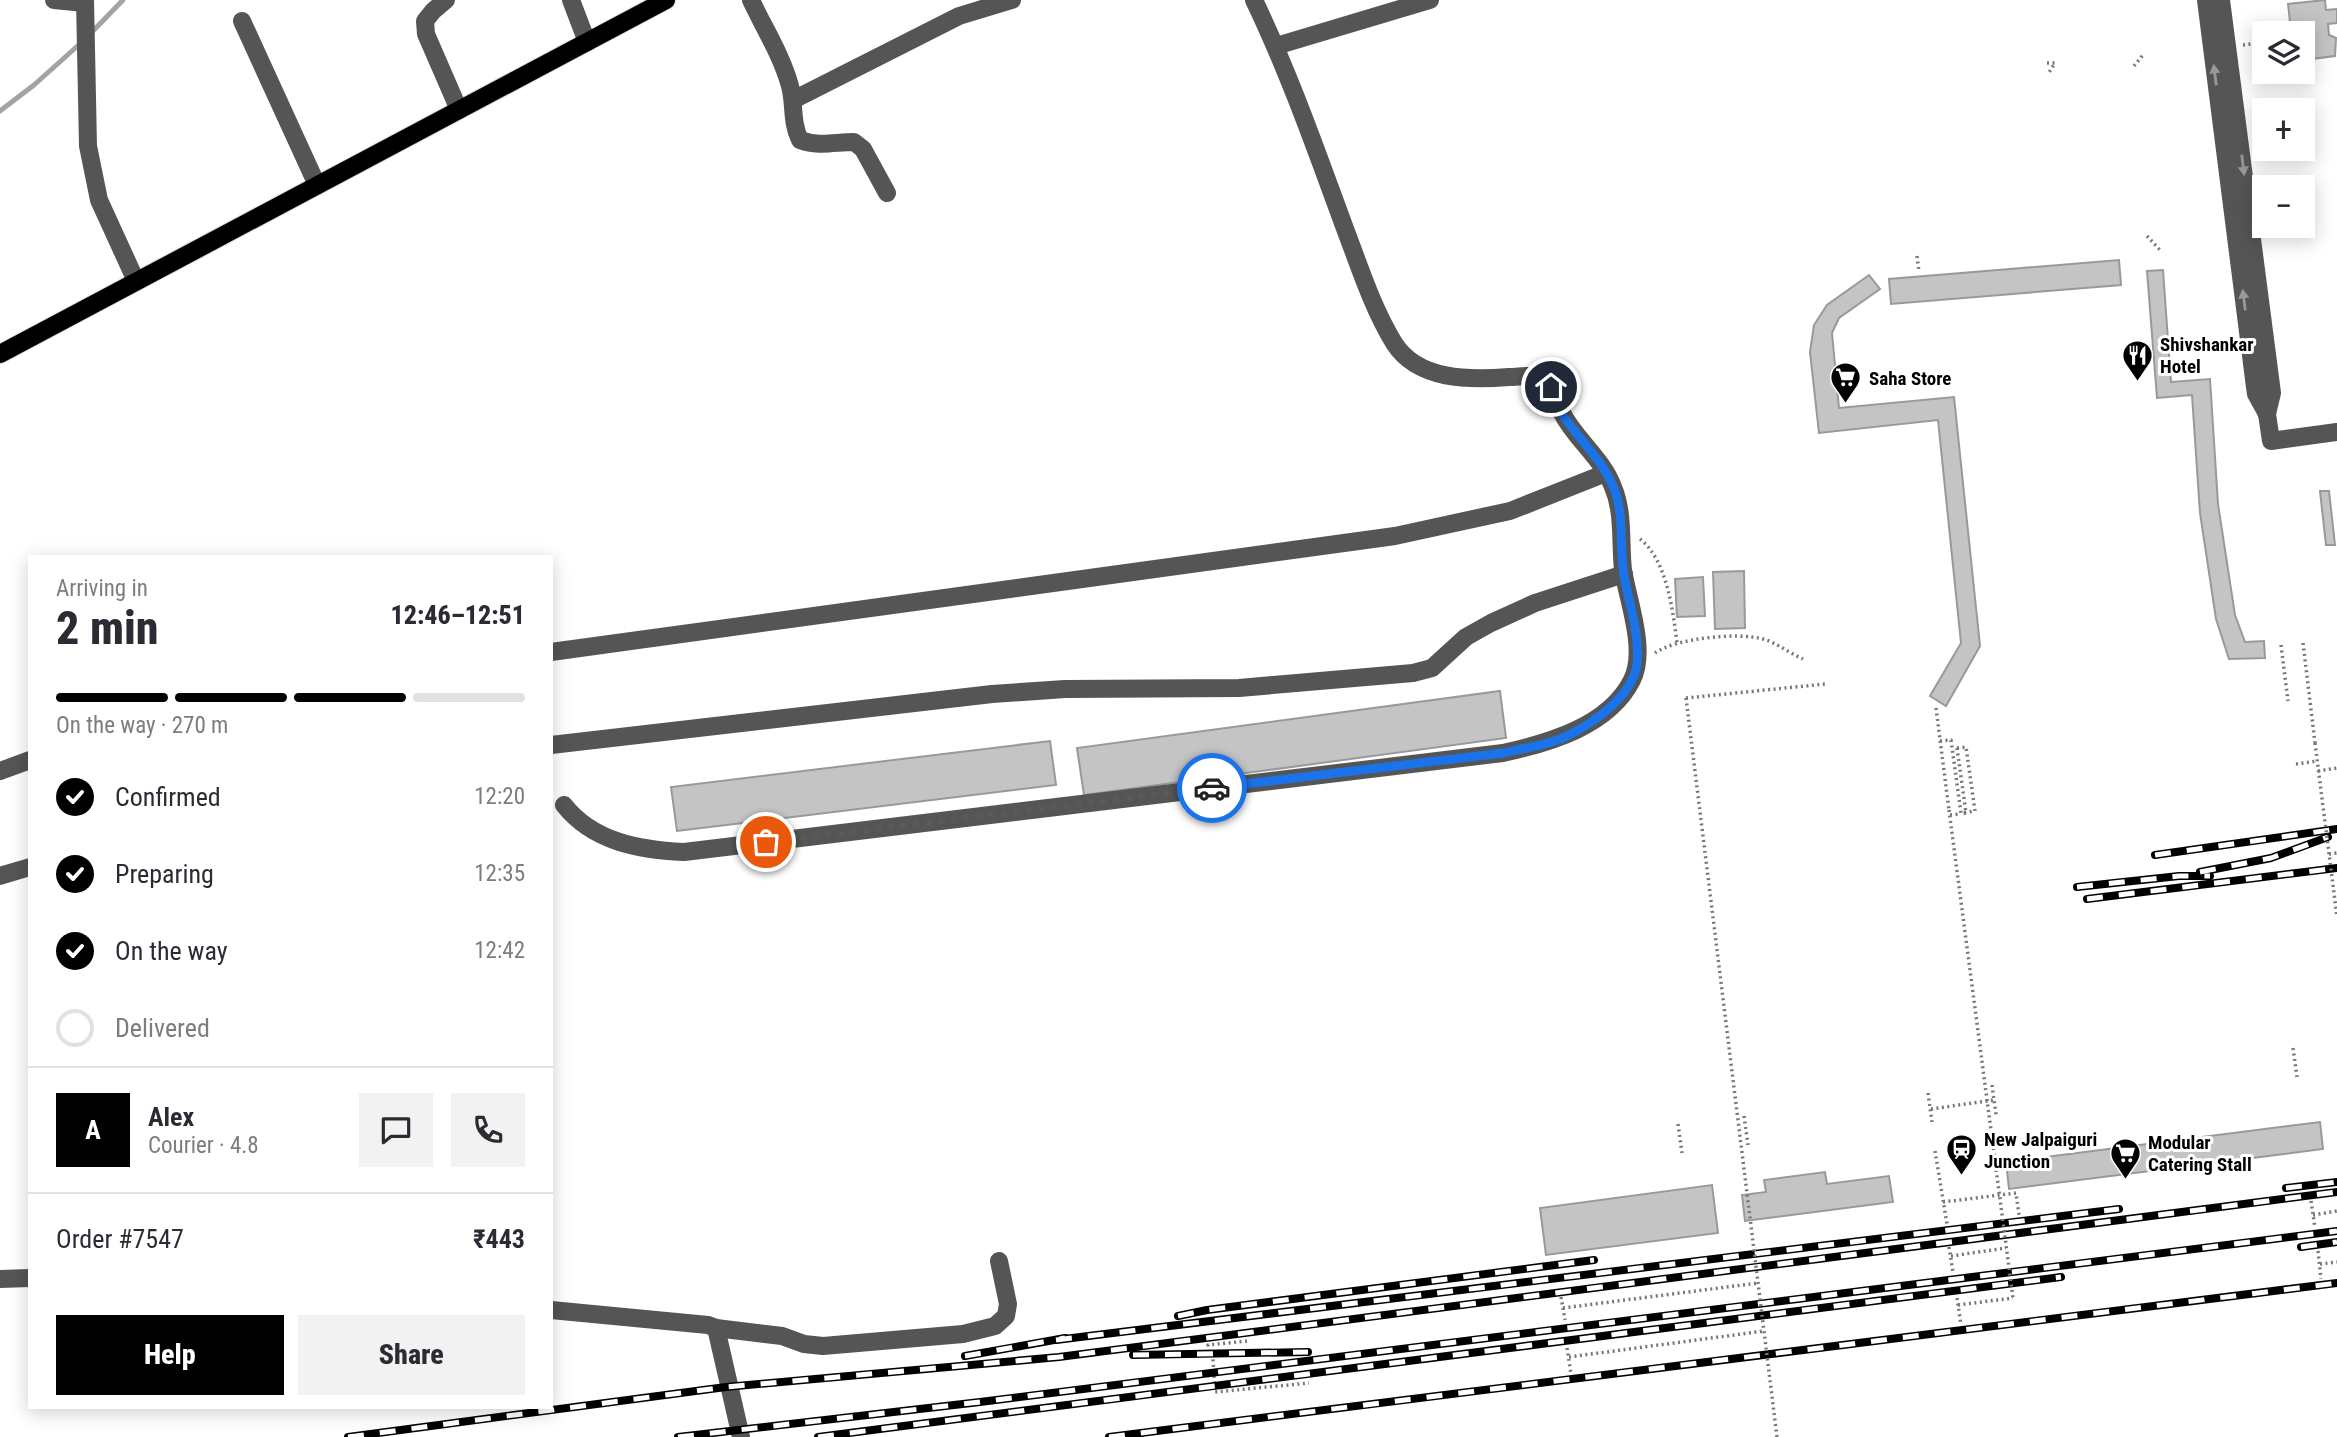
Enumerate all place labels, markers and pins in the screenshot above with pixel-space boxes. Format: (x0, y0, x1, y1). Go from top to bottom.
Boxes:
place label: Shivshankar Hotel (2160, 333, 2254, 378)
restaurant icon: Shivshankar Hotel (2120, 338, 2154, 382)
pin (1521, 357, 1581, 417)
supermarket icon: Saha Store (1829, 361, 1863, 405)
place label: Saha Store (1869, 367, 1951, 390)
pin (736, 812, 796, 872)
place label: New Jalpaiguri Junction (1984, 1128, 2097, 1173)
place label: Modular Catering Stall (2148, 1131, 2252, 1176)
station icon: New Jalpaiguri Junction (1944, 1133, 1978, 1177)
supermarket icon: Modular Catering Stall (2108, 1136, 2142, 1180)

